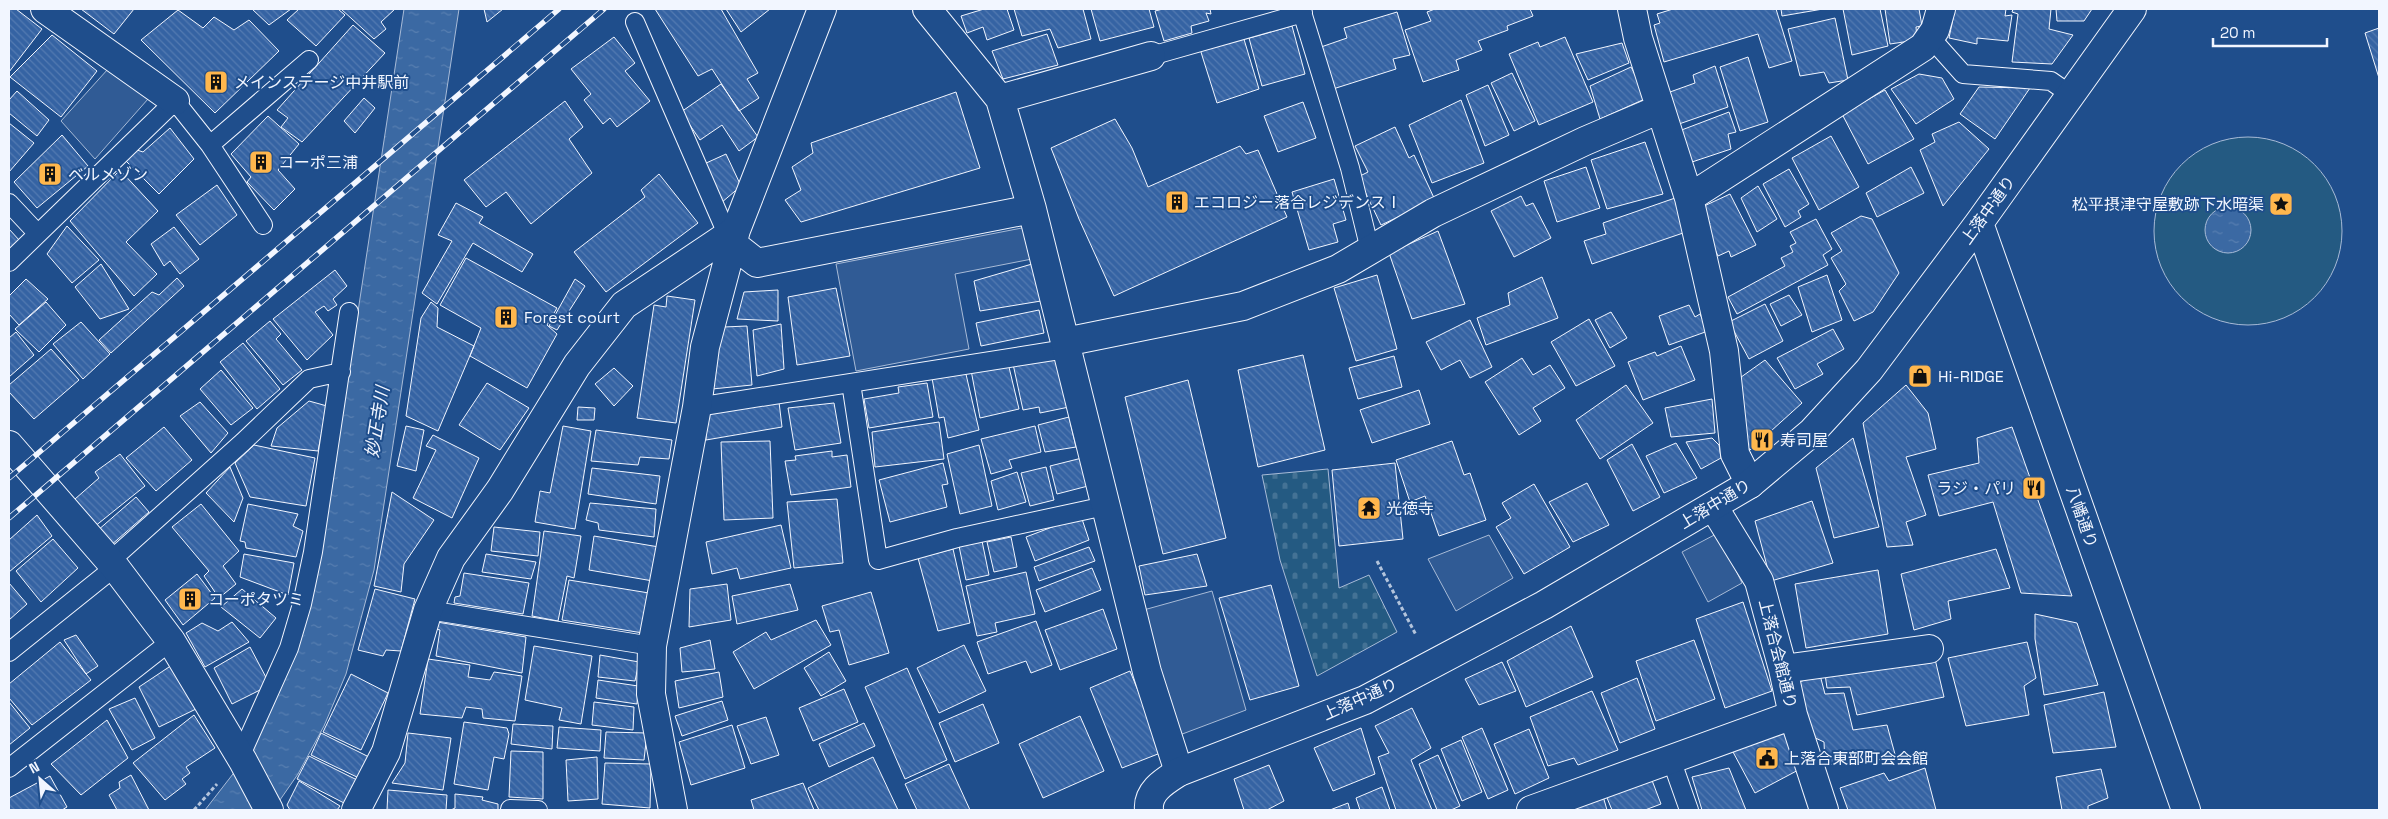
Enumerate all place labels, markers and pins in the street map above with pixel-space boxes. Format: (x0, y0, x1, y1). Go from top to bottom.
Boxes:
building icon: メインステージ中井駅前 (203, 69, 229, 95)
place label: メインステージ中井駅前 (234, 72, 409, 93)
building icon: コーポ三浦 (248, 149, 274, 175)
place label: コーポ三浦 (278, 152, 358, 173)
building icon: ベルメゾン (37, 161, 63, 187)
place label: ベルメゾン (68, 164, 148, 185)
building icon: エコロジー落合レジデンスⅠ (1164, 189, 1190, 215)
place icon: 松平摂津守屋敷跡下水暗渠 (2268, 191, 2294, 217)
place label: エコロジー落合レジデンスⅠ (1194, 192, 1402, 213)
place label: 松平摂津守屋敷跡下水暗渠 (2072, 194, 2264, 215)
building icon: Forest court (493, 304, 519, 330)
place label: Forest court (524, 307, 620, 328)
shop icon: Hi-RIDGE (1907, 363, 1933, 389)
place label: Hi-RIDGE (1938, 366, 2004, 387)
restaurant icon: 寿司屋 (1749, 427, 1775, 453)
place label: 寿司屋 (1780, 430, 1828, 451)
restaurant icon: ラジ・パリ (2021, 475, 2047, 501)
place label: ラジ・パリ (1936, 478, 2016, 499)
temple icon: 光徳寺 (1356, 495, 1382, 521)
place label: 光徳寺 (1386, 498, 1434, 519)
building icon: コーポタツミ (177, 586, 203, 612)
place label: コーポタツミ (208, 589, 304, 610)
public building icon: 上落合東部町会会館 (1754, 745, 1780, 771)
place label: 上落合東部町会会館 (1784, 748, 1928, 769)

